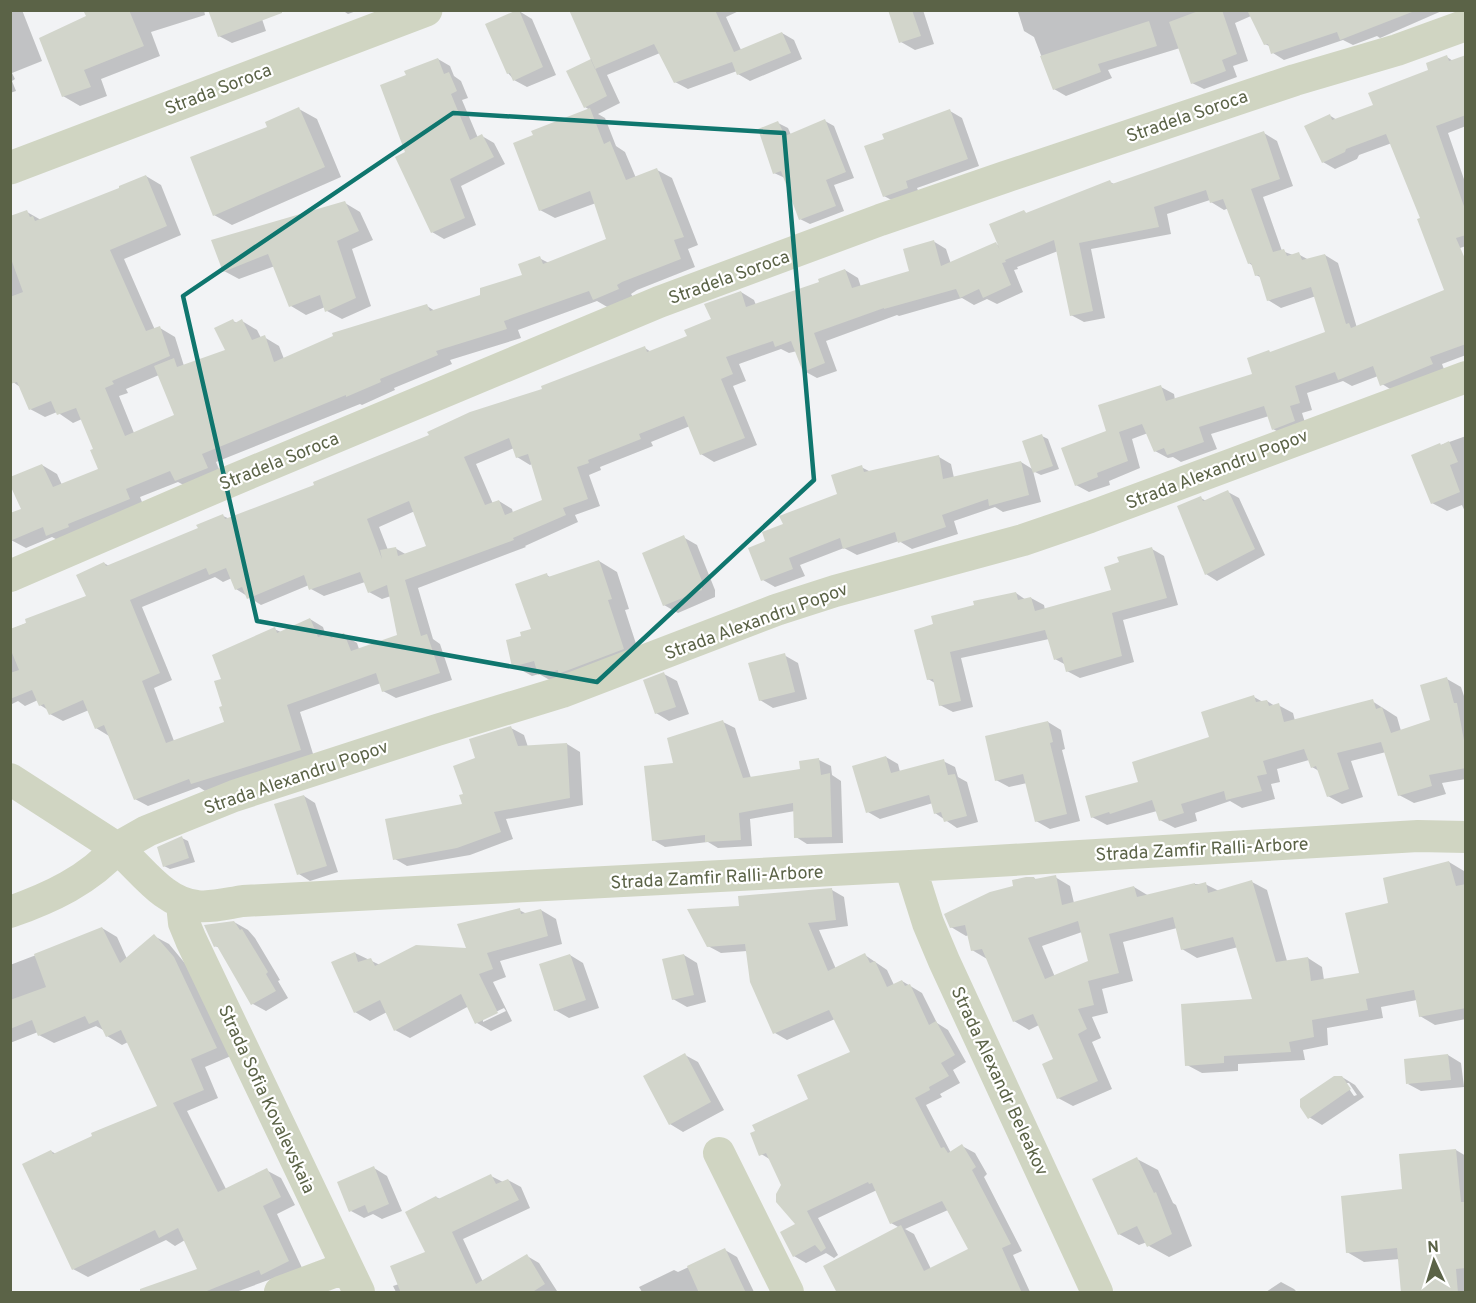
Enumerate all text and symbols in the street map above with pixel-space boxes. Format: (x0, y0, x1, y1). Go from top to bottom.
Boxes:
street label: Strada Soroca (162, 60, 275, 121)
street label: Stradela Sorocа (1124, 86, 1251, 149)
street label: Stradela Sorocа (666, 246, 793, 311)
street label: Strada Alexandru Popov (1123, 425, 1312, 516)
street label: Stradela Sorocа (216, 428, 343, 497)
street label: Strada Alexandru Popov (662, 579, 851, 666)
street label: Strada Alexandru Popov (201, 736, 392, 821)
street label: Strada Zamfir Ralli-Arbore (1095, 833, 1309, 868)
street label: Strada Zamfir Ralli-Arbore (610, 861, 824, 896)
street label: Strada Alexandr Beleakov (945, 983, 1053, 1180)
street label: Strada Sofia Kovalevskaia (212, 1002, 319, 1197)
north arrow (1404, 1231, 1464, 1291)
text: N (1427, 1238, 1440, 1258)

